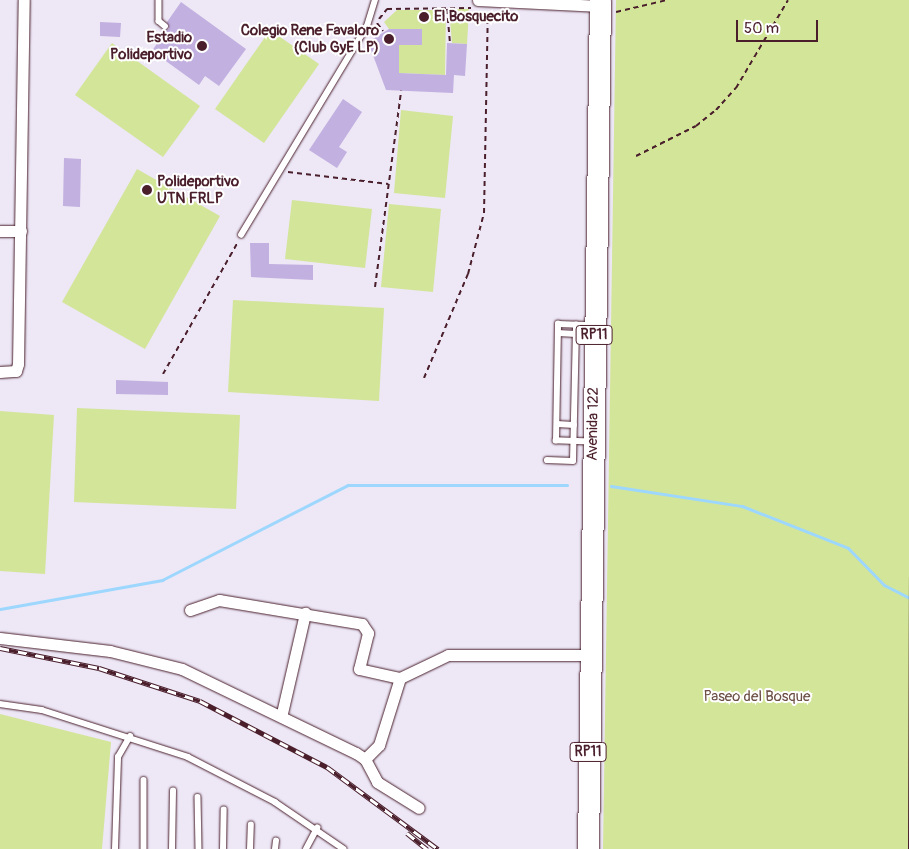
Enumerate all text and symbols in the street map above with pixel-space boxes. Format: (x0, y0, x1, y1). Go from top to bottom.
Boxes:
place label: El Bosquecito (434, 8, 518, 26)
scale bar (739, 10, 822, 42)
marker: El Bosquecito (418, 11, 430, 23)
text: 50 m (744, 19, 779, 38)
place label: Colegio Rene Favaloro (Club GyE LP) (241, 21, 379, 56)
place label: Estadio Polideportivo (110, 28, 192, 63)
marker: Colegio Rene Favaloro (Club GyE LP) (383, 33, 395, 45)
marker: Estadio Polideportivo (196, 40, 208, 52)
place label: Polideportivo UTN FRLP (157, 172, 239, 207)
marker: Polideportivo UTN FRLP (141, 184, 153, 196)
road number: RP11 (575, 324, 613, 346)
street label: Avenida 122 (583, 387, 603, 461)
park label: Paseo del Bosque (704, 688, 810, 706)
road number: RP11 (569, 740, 607, 764)

